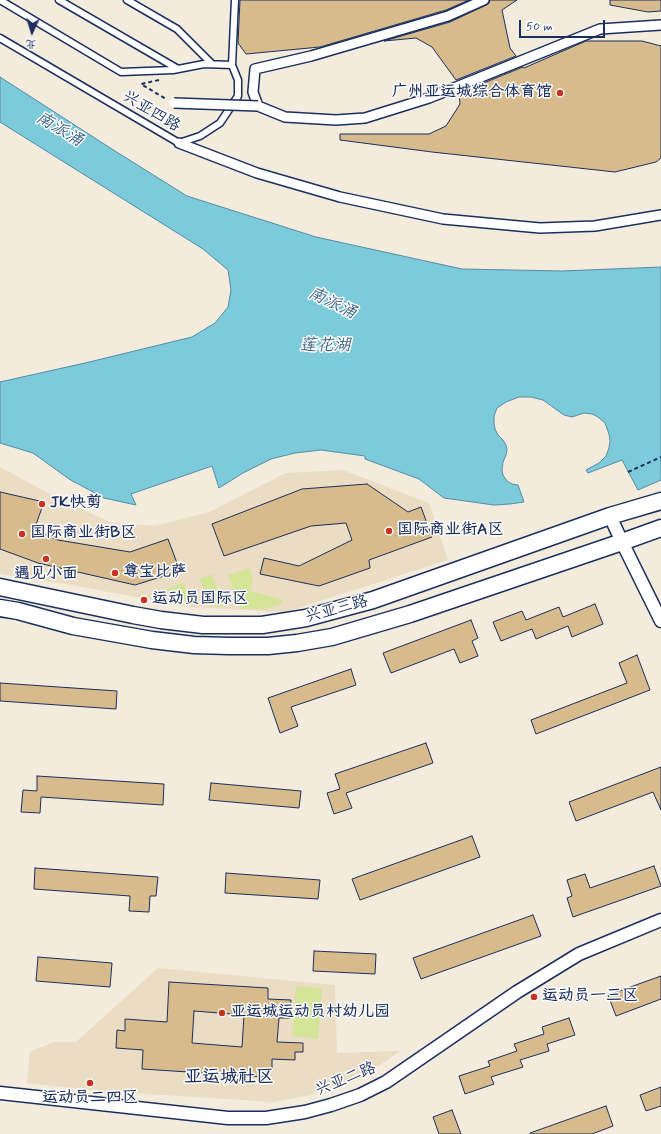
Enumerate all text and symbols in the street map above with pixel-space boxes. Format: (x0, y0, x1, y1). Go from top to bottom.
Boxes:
north arrow (12, 12, 52, 52)
scale bar (521, 12, 607, 38)
text: 50 m (526, 19, 553, 35)
text: 北 (25, 37, 37, 51)
place label: 广州亚运城综合体育馆 (392, 83, 552, 103)
street label: 兴亚四路 (119, 87, 183, 137)
marker: 广州亚运城综合体育馆 (555, 88, 565, 98)
water label: 南派涌 (32, 108, 86, 152)
water label: 南派涌 (305, 284, 359, 324)
water label: 莲花湖 (300, 336, 350, 356)
place label: JK快剪 (50, 494, 102, 514)
marker: JK快剪 (37, 499, 47, 509)
place label: 国际商业街A区 (397, 521, 503, 541)
place label: 国际商业街B区 (30, 524, 136, 544)
marker: 国际商业街A区 (384, 526, 394, 536)
marker: 国际商业街B区 (17, 529, 27, 539)
marker: 遇见小面 (41, 554, 51, 564)
place label: 尊宝比萨 (123, 563, 187, 583)
place label: 遇见小面 (14, 565, 78, 585)
marker: 尊宝比萨 (110, 568, 120, 578)
place label: 运动员国际区 (152, 590, 248, 610)
street label: 兴亚三路 (304, 592, 370, 628)
marker: 运动员国际区 (139, 595, 149, 605)
place label: 运动员一三区 (542, 987, 638, 1007)
marker: 运动员一三区 (529, 992, 539, 1002)
place label: 亚运城运动员村幼儿园 (230, 1003, 390, 1023)
marker: 亚运城运动员村幼儿园 (217, 1008, 227, 1018)
street label: 兴亚二路 (313, 1059, 379, 1101)
district label: 亚运城社区 (184, 1067, 274, 1089)
marker: 运动员二四区 (85, 1078, 95, 1088)
place label: 运动员二四区 (42, 1089, 138, 1109)

